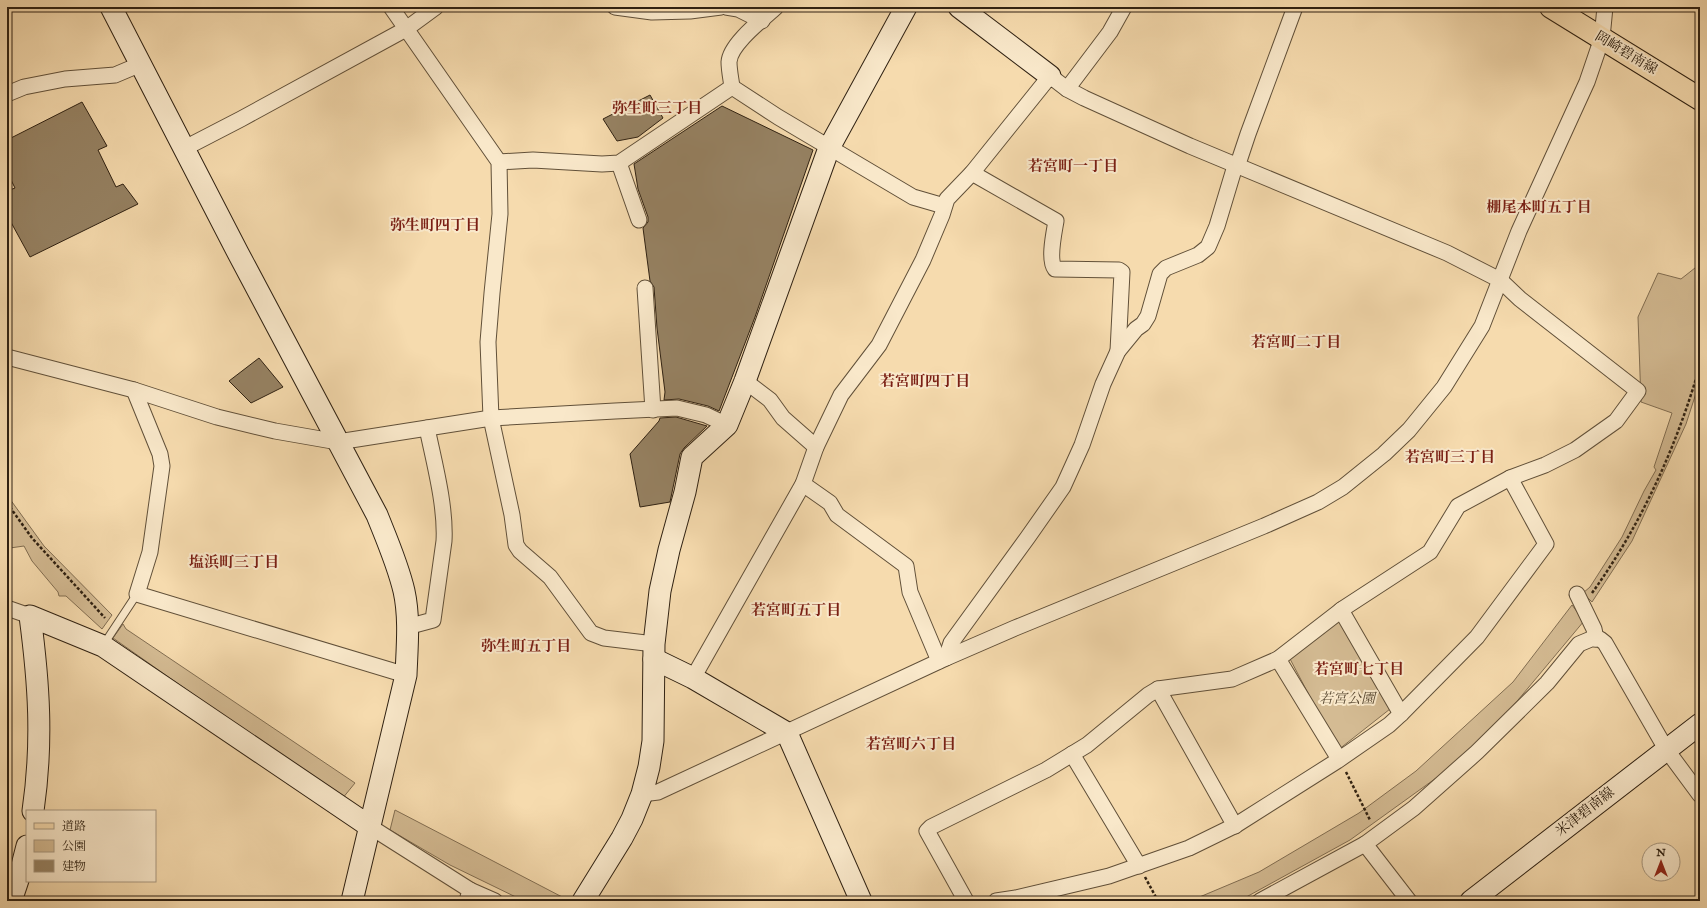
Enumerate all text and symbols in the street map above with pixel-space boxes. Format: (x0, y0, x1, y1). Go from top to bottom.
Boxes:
street label: 岡崎碧南線 (1591, 27, 1661, 79)
district label: 弥生町三丁目 (612, 99, 702, 118)
district label: 若宮町一丁目 (1028, 157, 1118, 176)
district label: 棚尾本町五丁目 (1486, 198, 1592, 217)
district label: 弥生町四丁目 (390, 216, 480, 235)
district label: 若宮町二丁目 (1251, 333, 1341, 352)
district label: 若宮町四丁目 (880, 372, 970, 391)
district label: 若宮町三丁目 (1405, 448, 1495, 467)
district label: 塩浜町三丁目 (189, 553, 279, 572)
district label: 若宮町五丁目 (751, 601, 841, 620)
district label: 弥生町五丁目 (481, 637, 571, 656)
district label: 若宮町七丁目 (1314, 660, 1404, 679)
park label: 若宮公園 (1319, 690, 1377, 708)
district label: 若宮町六丁目 (866, 735, 956, 754)
street label: 米津碧南線 (1552, 783, 1618, 841)
legend (26, 810, 156, 882)
text: 道路 (62, 819, 86, 834)
text: 公園 (62, 839, 86, 854)
north arrow (1641, 842, 1681, 882)
text: N (1655, 846, 1666, 860)
text: 建物 (62, 859, 86, 874)

